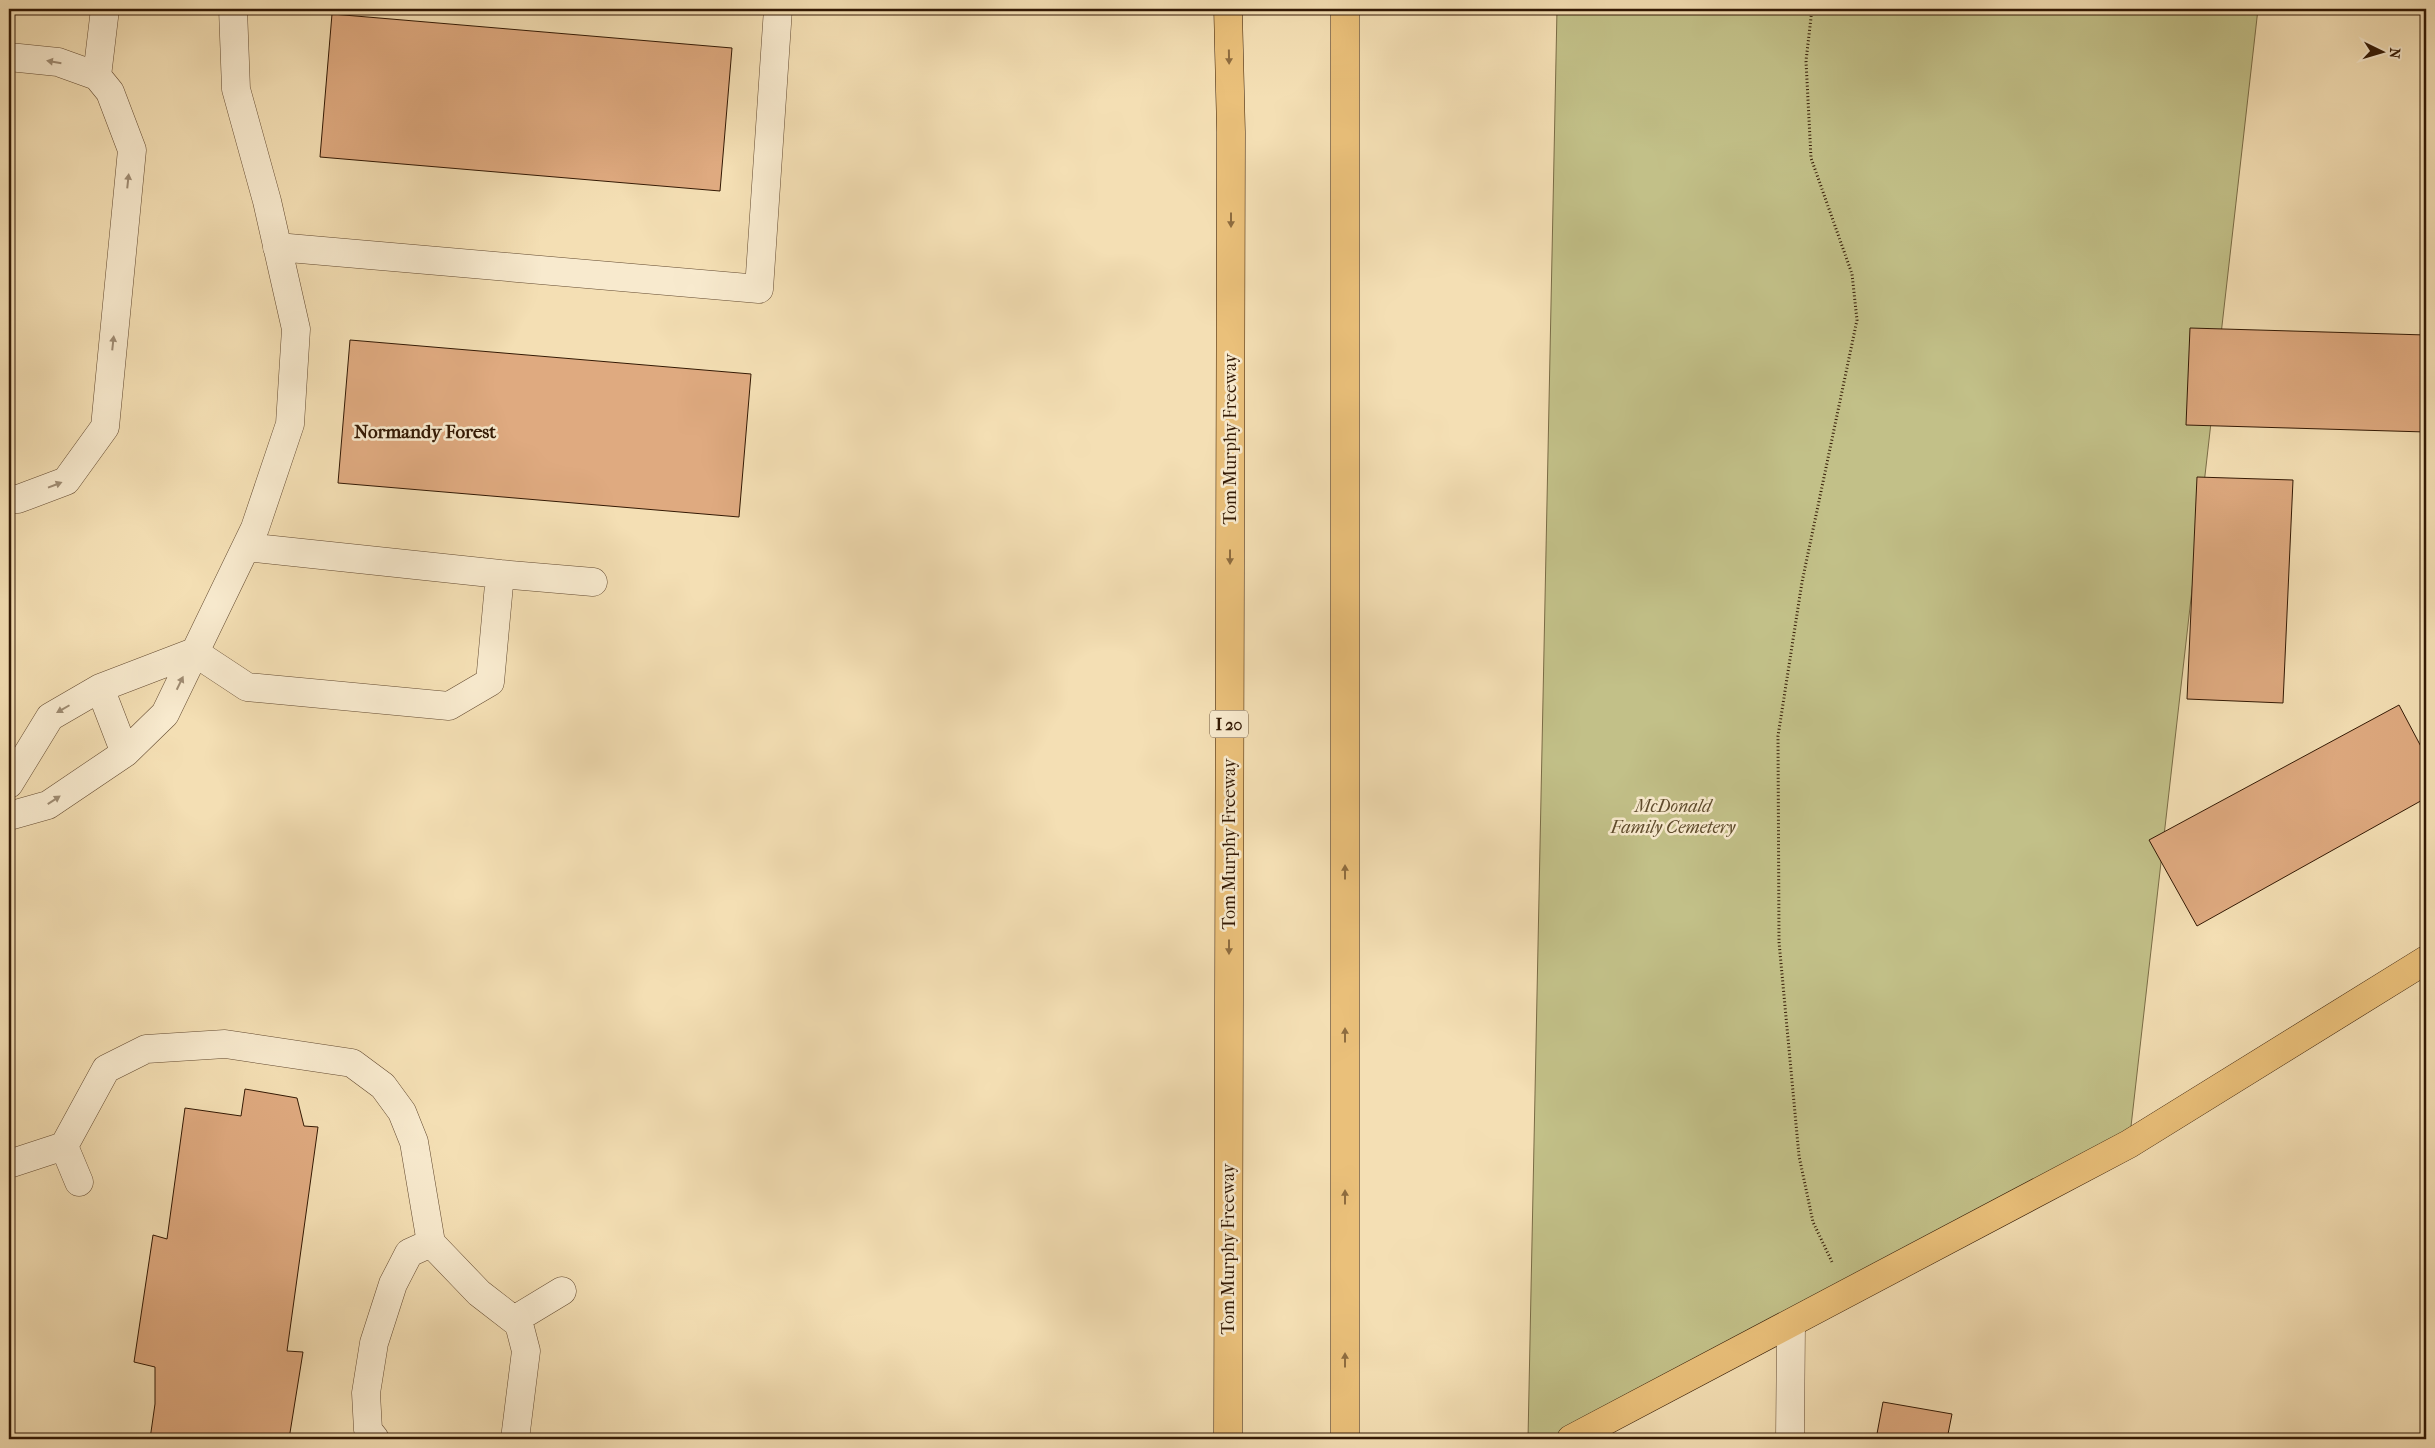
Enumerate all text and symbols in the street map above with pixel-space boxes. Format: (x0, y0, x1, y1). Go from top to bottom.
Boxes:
north arrow (2358, 28, 2408, 78)
text: N (2385, 47, 2403, 59)
one-way arrow (1226, 50, 1234, 66)
one-way arrow (45, 58, 61, 66)
one-way arrow (125, 173, 133, 189)
one-way arrow (1227, 212, 1235, 228)
one-way arrow (109, 335, 117, 351)
street label: Tom Murphy Freeway (1220, 352, 1241, 525)
district label: Normandy Forest (354, 421, 496, 443)
one-way arrow (48, 481, 63, 489)
one-way arrow (1226, 550, 1234, 566)
one-way arrow (176, 676, 184, 690)
one-way arrow (56, 705, 70, 714)
road number: I 20 (1210, 711, 1248, 738)
street label: Tom Murphy Freeway (1219, 757, 1240, 930)
one-way arrow (48, 795, 61, 805)
park label: McDonald Family Cemetery (1610, 796, 1736, 838)
one-way arrow (1341, 864, 1349, 880)
one-way arrow (1225, 940, 1233, 956)
one-way arrow (1341, 1027, 1349, 1043)
street label: Tom Murphy Freeway (1218, 1162, 1239, 1335)
one-way arrow (1341, 1189, 1349, 1205)
one-way arrow (1341, 1352, 1349, 1368)

